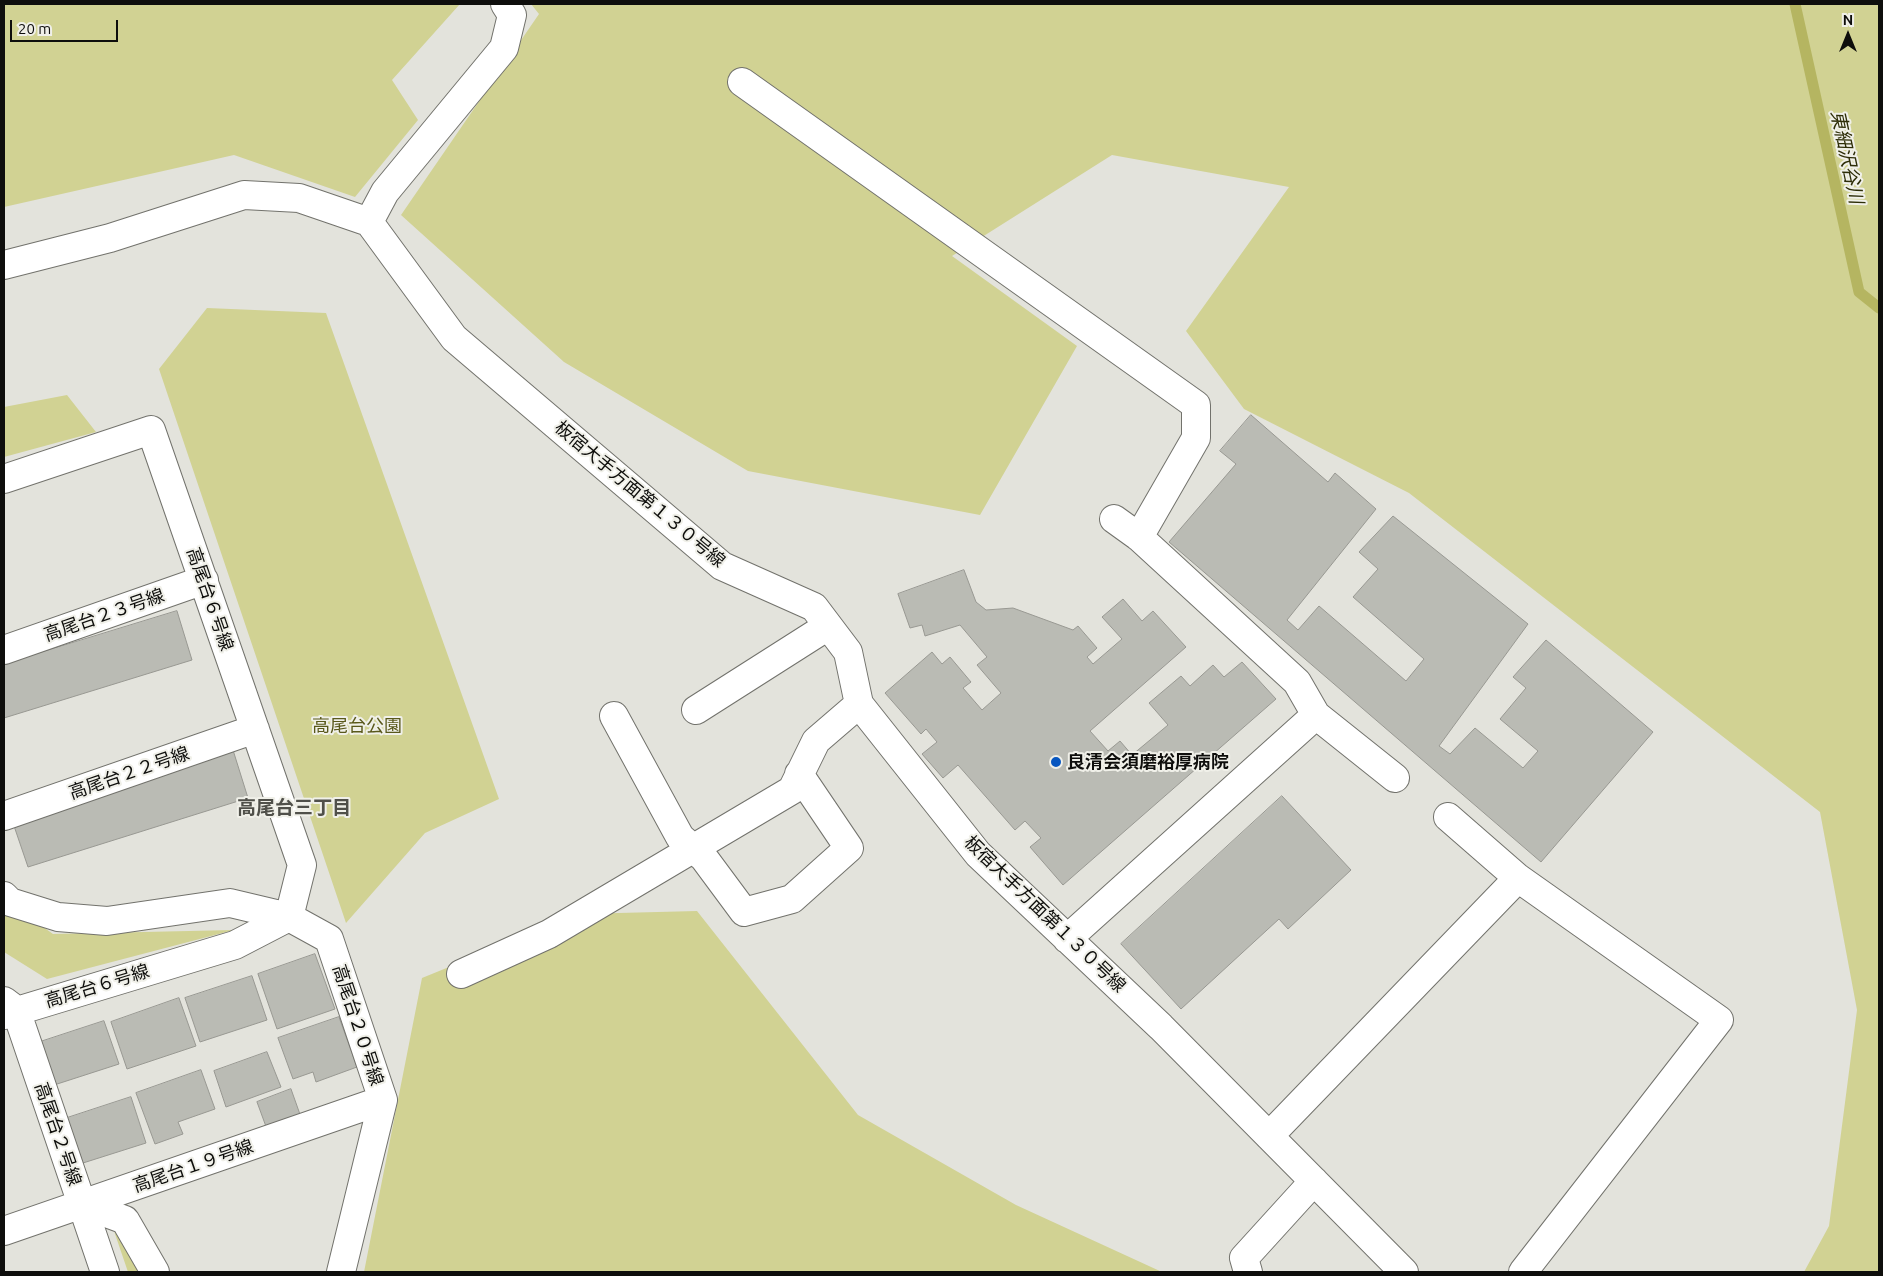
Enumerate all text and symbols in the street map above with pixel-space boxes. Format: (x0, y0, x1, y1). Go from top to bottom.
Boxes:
scale bar (12, 10, 120, 42)
north arrow (1823, 10, 1873, 60)
text: N (1843, 12, 1853, 28)
text: 20 m (18, 20, 51, 37)
water label: 東細沢谷川 (1826, 108, 1868, 206)
street label: 板宿大手方面第１３０号線 (550, 416, 730, 572)
street label: 高尾台６号線 (182, 544, 238, 654)
street label: 高尾台２３号線 (41, 584, 167, 646)
park label: 高尾台公園 (312, 715, 402, 737)
street label: 高尾台２２号線 (66, 742, 192, 804)
place label: 良清会須磨裕厚病院 (1067, 751, 1229, 773)
marker: 良清会須磨裕厚病院 (1049, 755, 1063, 769)
district label: 高尾台三丁目 (237, 797, 351, 819)
street label: 板宿大手方面第１３０号線 (960, 831, 1130, 997)
street label: 高尾台６号線 (42, 960, 152, 1012)
street label: 高尾台２０号線 (328, 962, 388, 1088)
street label: 高尾台２号線 (30, 1079, 86, 1189)
street label: 高尾台１９号線 (130, 1135, 256, 1197)

